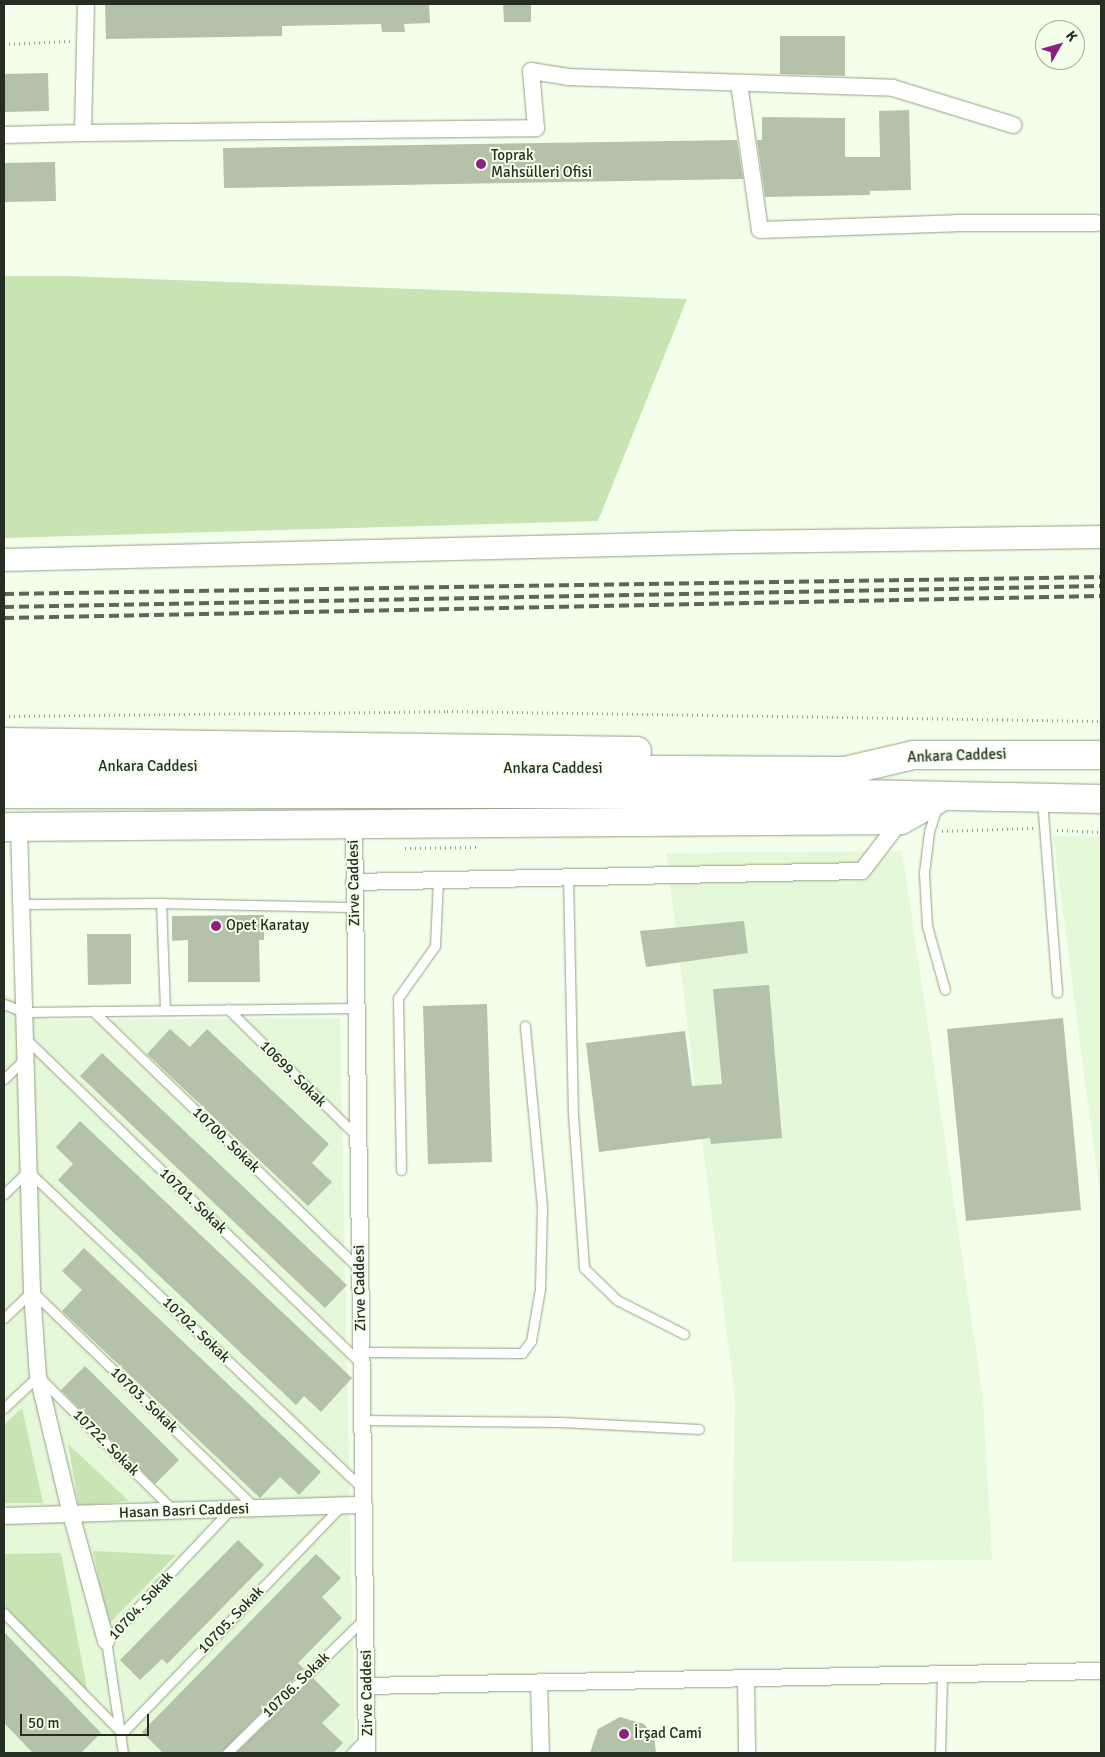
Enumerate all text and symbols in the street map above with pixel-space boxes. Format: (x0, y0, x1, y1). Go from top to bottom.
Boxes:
north arrow (1035, 20, 1085, 70)
text: K (1062, 27, 1081, 45)
place label: Toprak Mahsülleri Ofisi (491, 146, 592, 181)
marker: Toprak Mahsülleri Ofisi (475, 158, 487, 170)
street label: Ankara Caddesi (907, 745, 1007, 767)
street label: Ankara Caddesi (98, 758, 198, 776)
street label: Ankara Caddesi (503, 760, 603, 778)
street label: Zirve Caddesi (344, 840, 364, 926)
place label: Opet Karatay (226, 917, 309, 935)
marker: Opet Karatay (210, 920, 222, 932)
street label: 10699. Sokak (256, 1037, 330, 1111)
street label: 10700. Sokak (189, 1103, 263, 1177)
street label: 10701. Sokak (156, 1164, 230, 1238)
street label: Zirve Caddesi (350, 1245, 370, 1331)
street label: 10702. Sokak (159, 1293, 233, 1367)
street label: 10703. Sokak (107, 1363, 181, 1437)
street label: 10722. Sokak (69, 1406, 143, 1480)
street label: Hasan Basri Caddesi (119, 1500, 249, 1522)
street label: 10704. Sokak (105, 1568, 177, 1644)
street label: 10705. Sokak (194, 1583, 268, 1657)
street label: 10706. Sokak (259, 1648, 333, 1722)
street label: Zirve Caddesi (357, 1650, 377, 1736)
scale bar (22, 1704, 151, 1736)
text: 50 m (28, 1714, 59, 1732)
place label: İrşad Cami (634, 1725, 702, 1743)
marker: İrşad Cami (618, 1728, 630, 1740)

